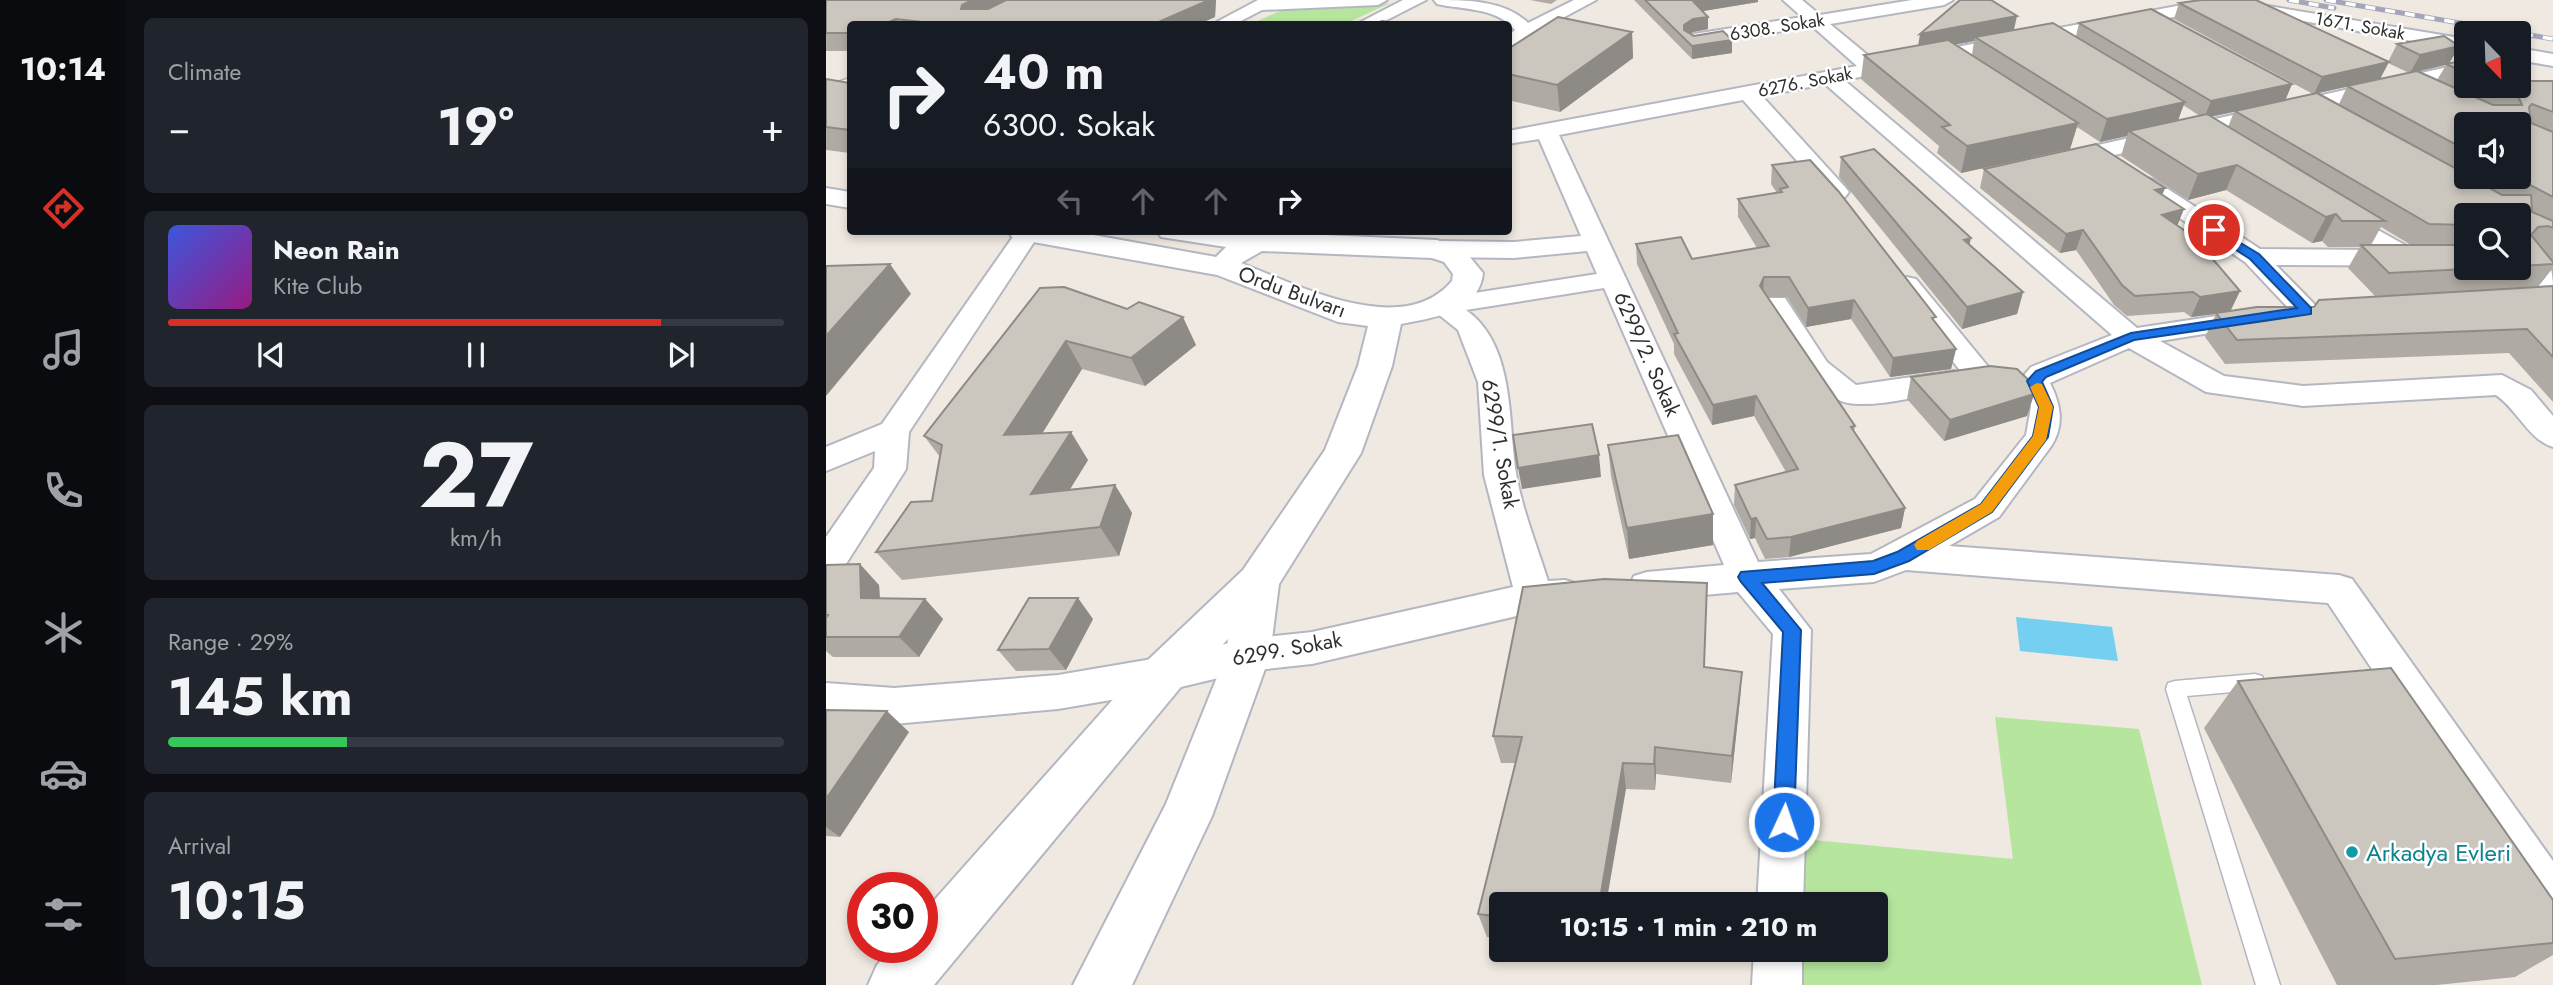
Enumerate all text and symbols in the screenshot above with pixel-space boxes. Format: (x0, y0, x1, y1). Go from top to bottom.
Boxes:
street label: 1671. Sokak (2313, 5, 2407, 47)
street label: 6308. Sokak (1728, 7, 1826, 47)
north arrow (2454, 21, 2530, 98)
map controls (2454, 21, 2531, 280)
text: 40 m (983, 37, 1105, 107)
text: 10:14 (20, 46, 106, 92)
icon: right (868, 49, 959, 140)
text: Climate (168, 55, 241, 89)
street label: 6276. Sokak (1756, 60, 1854, 104)
text: 19° (437, 89, 514, 165)
text: − (168, 100, 190, 155)
text: + (761, 100, 784, 155)
text: 6300. Sokak (983, 102, 1155, 148)
button: sound (2454, 112, 2531, 189)
icon: left (1051, 182, 1089, 220)
icon: ahead (1124, 182, 1162, 220)
icon: ahead (1197, 182, 1235, 220)
icon: right (1270, 182, 1308, 220)
icon: directions (39, 184, 88, 233)
pin (2184, 200, 2244, 260)
button: search (2454, 203, 2531, 280)
icon: arrive (2195, 211, 2233, 249)
text: Neon Rain (273, 231, 400, 269)
street label: Ordu Bulvarı (1234, 259, 1350, 325)
text: Kite Club (273, 269, 362, 303)
street label: 6299/2. Sokak (1606, 287, 1688, 422)
icon: music (39, 325, 88, 374)
icon: previous (252, 336, 290, 374)
icon: pause (457, 336, 495, 374)
icon: next (662, 336, 700, 374)
street label: 6299/1. Sokak (1474, 377, 1526, 512)
text: 27 (419, 410, 533, 541)
icon: phone (39, 466, 88, 515)
text: km/h (450, 521, 502, 555)
icon: climate (39, 608, 88, 657)
street label: 6299. Sokak (1230, 624, 1345, 673)
text: Range · 29% (168, 625, 293, 659)
text: 145 km (168, 659, 353, 735)
icon: car (39, 749, 88, 798)
position arrow (1747, 785, 1821, 859)
text: Arrival (168, 829, 231, 863)
place label: Arkadya Evleri (2366, 835, 2511, 870)
marker: Arkadya Evleri (2344, 844, 2360, 860)
text: 10:15 (168, 863, 306, 939)
speed limit sign: 30 (847, 872, 938, 963)
icon: filters (39, 890, 88, 939)
text: 10:15 · 1 min · 210 m (1560, 908, 1817, 946)

